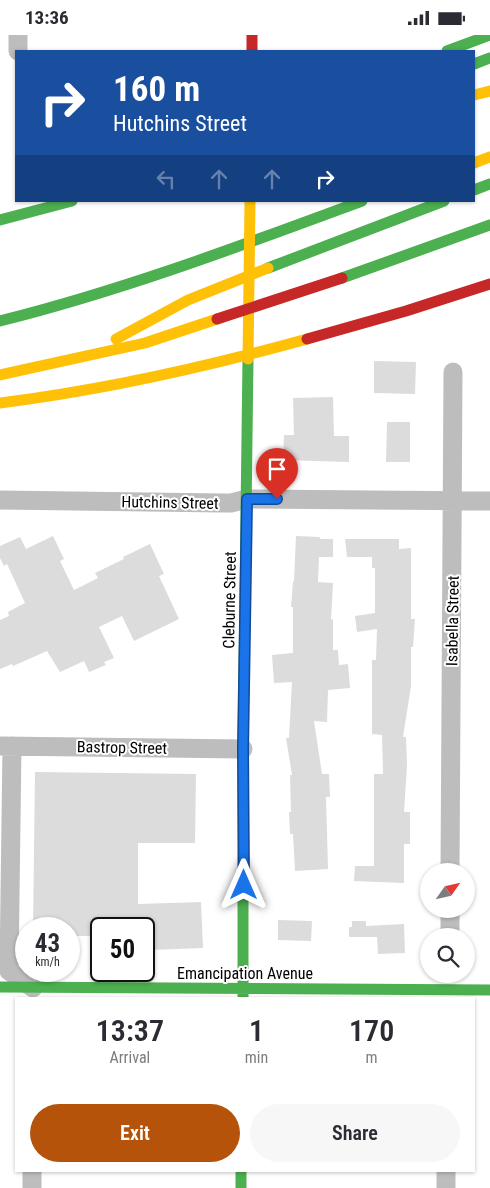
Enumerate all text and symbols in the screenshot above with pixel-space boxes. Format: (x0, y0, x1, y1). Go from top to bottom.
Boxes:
text: 13:36 (25, 6, 69, 29)
text: 160 m (113, 69, 200, 110)
icon: right (30, 70, 95, 135)
text: Hutchins Street (113, 111, 247, 136)
icon: left (152, 165, 180, 193)
icon: ahead (205, 165, 233, 193)
icon: ahead (258, 165, 286, 193)
icon: right (311, 165, 339, 193)
pin (256, 448, 298, 499)
icon: arrive (263, 455, 291, 483)
street label: Hutchins Street (121, 492, 219, 513)
street label: Cleburne Street (219, 551, 240, 649)
street label: Isabella Street (442, 575, 463, 666)
street label: Bastrop Street (77, 737, 168, 758)
position arrow (217, 858, 269, 910)
north arrow (420, 863, 475, 917)
map controls (420, 863, 475, 983)
speed limit sign: 50 (90, 917, 155, 982)
button: search (420, 928, 475, 983)
text: 43 (35, 929, 60, 958)
text: km/h (35, 955, 60, 969)
street label: Emancipation Avenue (177, 964, 313, 983)
text: 13:37 (96, 1013, 164, 1048)
text: 1 (249, 1013, 264, 1048)
text: 170 (349, 1013, 394, 1048)
text: Arrival (110, 1048, 150, 1067)
text: min (245, 1048, 268, 1067)
text: m (366, 1048, 378, 1067)
button: Exit (30, 1104, 240, 1162)
button: Share (250, 1104, 460, 1162)

